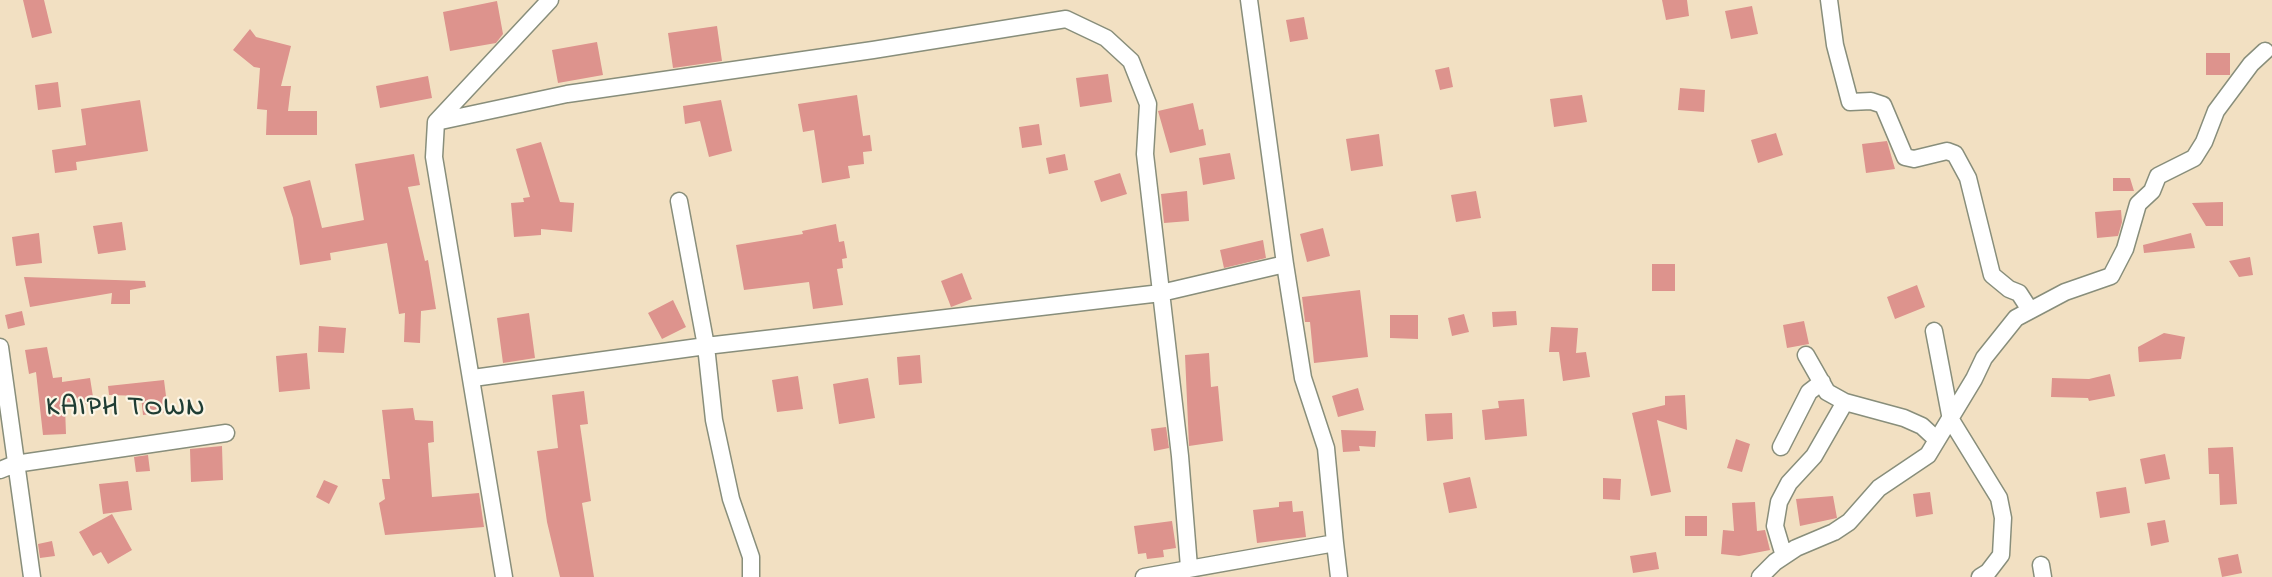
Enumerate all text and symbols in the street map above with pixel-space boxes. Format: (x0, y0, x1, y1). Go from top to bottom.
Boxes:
district label: KAIPH TOWN (46, 394, 206, 426)

